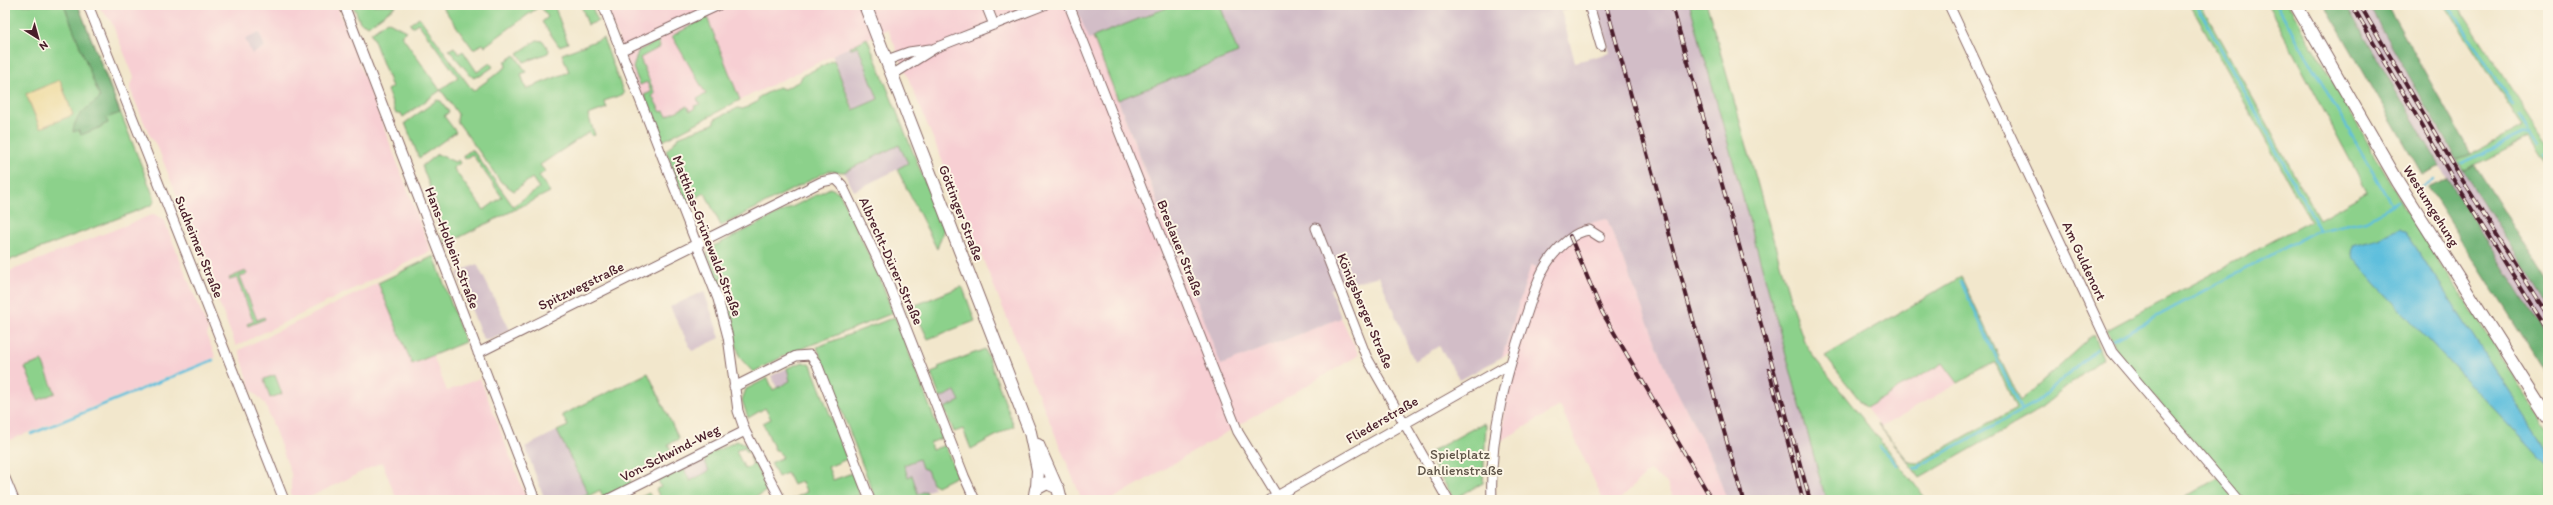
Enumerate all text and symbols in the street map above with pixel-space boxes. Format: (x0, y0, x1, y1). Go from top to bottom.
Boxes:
north arrow (18, 18, 58, 58)
text: N (37, 38, 51, 53)
street label: Matthias-Grünewald-Straße (668, 153, 746, 319)
street label: Göttinger Straße (935, 162, 987, 264)
street label: Westumgehung (2399, 162, 2463, 251)
street label: Hans-Holbein-Straße (421, 185, 483, 312)
street label: Sudheimer Straße (171, 193, 227, 301)
street label: Albrecht-Dürer-Straße (855, 194, 927, 328)
street label: Breslauer Straße (1153, 197, 1207, 299)
street label: Am Guldenort (2058, 219, 2110, 303)
street label: Königsberger Straße (1333, 251, 1397, 372)
street label: Spitzwegstraße (535, 258, 627, 314)
street label: Fliederstraße (1343, 392, 1422, 448)
street label: Von-Schwind-Weg (617, 420, 723, 485)
park label: Spielplatz Dahlienstraße (1417, 446, 1503, 479)

